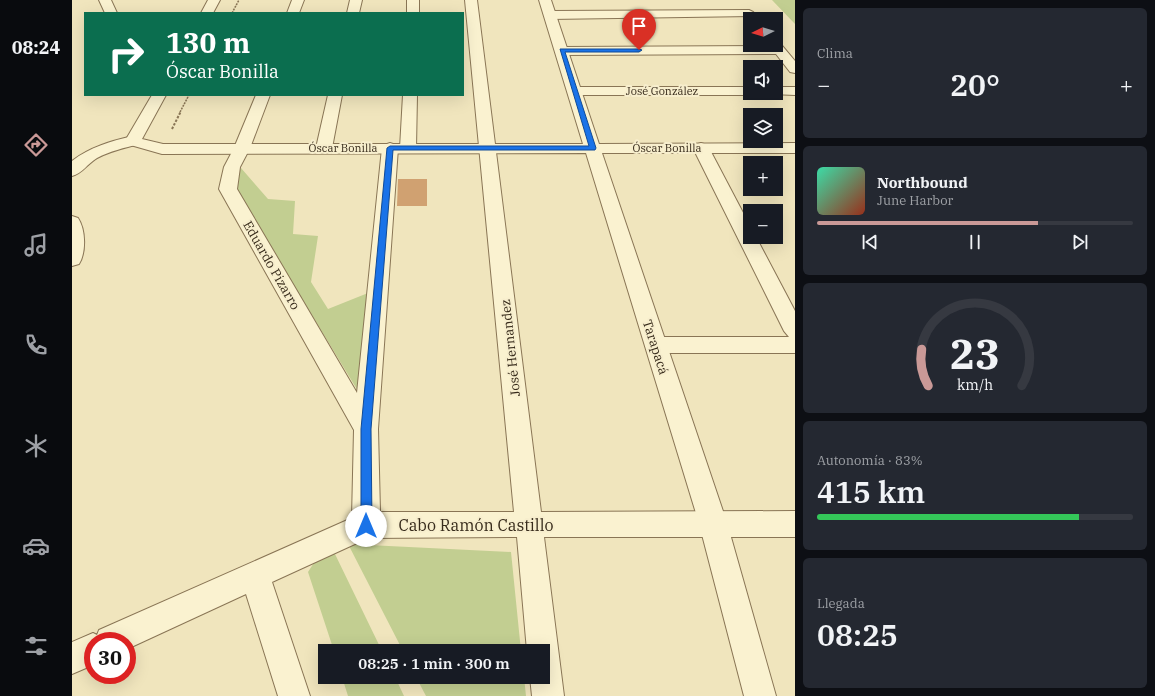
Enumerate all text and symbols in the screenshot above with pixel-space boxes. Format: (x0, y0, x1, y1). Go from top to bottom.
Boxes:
pin (622, 9, 656, 50)
north arrow (743, 12, 783, 52)
map controls (743, 12, 783, 244)
icon: arrive (628, 15, 650, 37)
text: 130 m (166, 24, 250, 61)
icon: right (100, 28, 152, 80)
text: 08:24 (12, 36, 60, 59)
text: Clima (817, 45, 853, 62)
text: Óscar Bonilla (166, 60, 279, 83)
button: sound (743, 60, 783, 100)
text: 20° (950, 65, 1000, 104)
text: − (817, 70, 830, 99)
text: + (1120, 70, 1133, 99)
street label: José González (626, 84, 699, 98)
button: layers (743, 108, 783, 148)
icon: directions (22, 131, 50, 159)
street label: Óscar Bonilla (309, 141, 378, 155)
street label: Óscar Bonilla (633, 141, 702, 155)
button: + (743, 156, 783, 196)
text: Northbound (877, 173, 968, 192)
text: June Harbor (877, 192, 953, 209)
button: − (743, 204, 783, 244)
street label: Eduardo Pizarro (239, 218, 304, 313)
icon: music (22, 231, 50, 259)
icon: previous (859, 231, 881, 253)
icon: pause (964, 231, 986, 253)
icon: next (1069, 231, 1091, 253)
street label: José Hernandez (497, 299, 524, 397)
street label: Tarapacá (639, 317, 672, 377)
text: 23 (950, 326, 1000, 380)
icon: phone (22, 331, 50, 359)
text: km/h (957, 375, 993, 394)
icon: climate (22, 432, 50, 460)
text: Autonomía · 83% (817, 452, 923, 469)
text: 415 km (817, 472, 925, 511)
position arrow (345, 505, 387, 547)
street label: Cabo Ramón Castillo (399, 515, 553, 535)
icon: car (22, 532, 50, 560)
text: Llegada (817, 595, 865, 612)
text: 08:25 (817, 615, 898, 654)
icon: filters (22, 632, 50, 660)
speed limit sign: 30 (84, 632, 136, 684)
text: 08:25 · 1 min · 300 m (358, 654, 510, 673)

